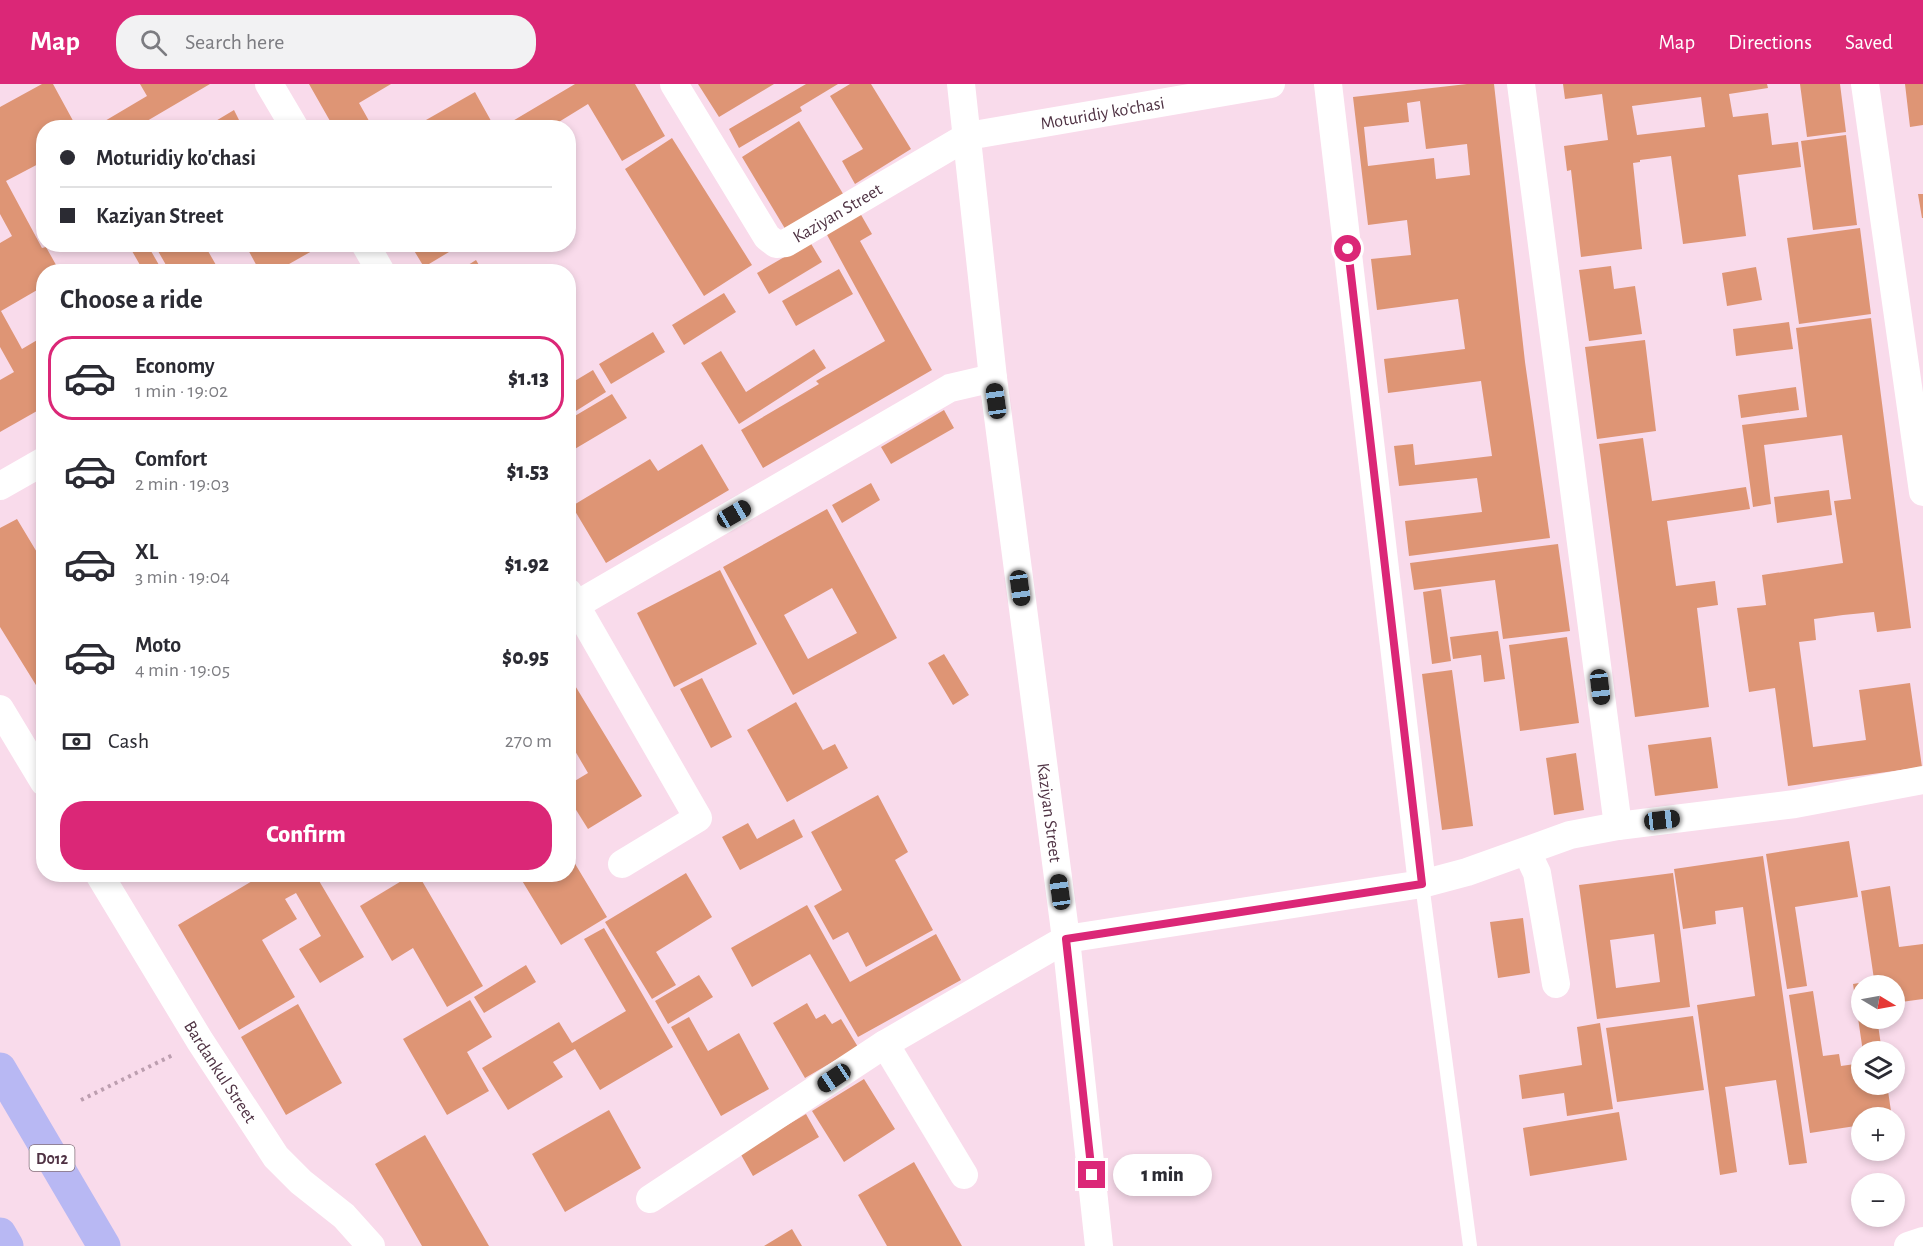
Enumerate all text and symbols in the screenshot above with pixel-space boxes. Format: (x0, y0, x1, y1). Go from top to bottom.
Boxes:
search box (116, 15, 536, 69)
icon: search (137, 26, 170, 59)
text: Map (30, 28, 80, 56)
text: Search here (185, 31, 284, 53)
text: Map (1659, 32, 1695, 53)
text: Directions (1728, 32, 1812, 53)
text: Saved (1845, 32, 1893, 53)
street label: Moturidiy ko'chasi (1039, 94, 1166, 133)
text: Moturidiy ko'chasi (96, 147, 256, 169)
street label: Kaziyan Street (790, 180, 886, 247)
text: Kaziyan Street (96, 205, 224, 227)
route start (1334, 235, 1361, 262)
text: Choose a ride (60, 286, 203, 313)
icon: car (63, 351, 117, 405)
text: Economy (135, 355, 215, 377)
text: $1.13 (508, 367, 549, 389)
text: 1 min · 19:02 (135, 381, 228, 401)
car (985, 382, 1007, 420)
icon: car (63, 444, 117, 498)
text: Comfort (135, 448, 207, 470)
text: $1.53 (506, 460, 549, 482)
text: 2 min · 19:03 (135, 474, 229, 494)
car (714, 497, 754, 531)
icon: car (63, 537, 117, 591)
text: XL (135, 541, 158, 563)
text: $1.92 (505, 553, 549, 575)
text: 3 min · 19:04 (135, 567, 230, 587)
car (1009, 569, 1031, 607)
icon: car (63, 630, 117, 684)
text: Moto (135, 634, 181, 656)
text: $0.95 (502, 646, 549, 668)
text: 4 min · 19:05 (135, 660, 230, 680)
car (1589, 668, 1611, 706)
icon: cash (60, 725, 93, 758)
text: Cash (108, 730, 149, 752)
text: 270 m (505, 731, 552, 751)
street label: Kaziyan Street (1033, 762, 1064, 864)
button: Confirm (60, 801, 552, 870)
car (1643, 809, 1681, 831)
car (1049, 873, 1071, 911)
north arrow (1851, 975, 1905, 1029)
map controls (1851, 975, 1905, 1227)
street label: Bardankul Street (180, 1018, 259, 1127)
button: layers (1851, 1041, 1905, 1095)
car (814, 1060, 854, 1096)
button: + (1851, 1107, 1905, 1161)
road number: D012 (29, 1145, 74, 1171)
callout: 1 min (1113, 1154, 1212, 1196)
route end (1078, 1161, 1105, 1188)
text: 1 min (1141, 1165, 1184, 1185)
button: − (1851, 1173, 1905, 1227)

